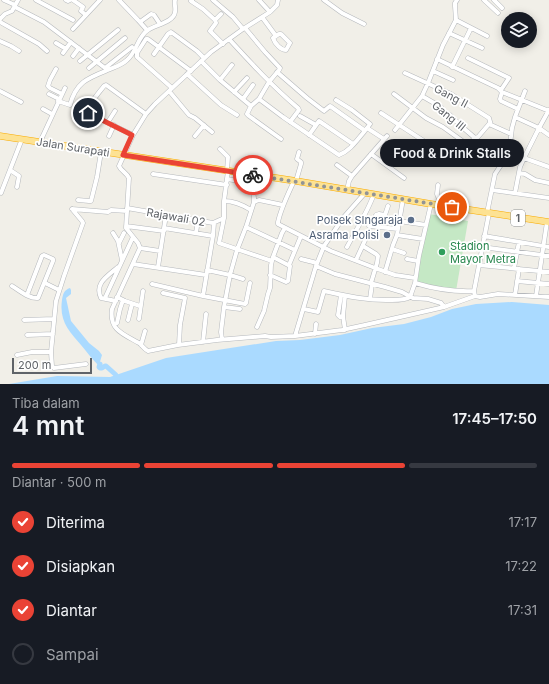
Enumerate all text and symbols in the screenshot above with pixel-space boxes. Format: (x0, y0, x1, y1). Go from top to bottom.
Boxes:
map controls (501, 12, 537, 48)
button: layers (501, 12, 537, 48)
street label: Gang II (432, 81, 470, 111)
pin (71, 96, 105, 130)
street label: Gang III (429, 98, 469, 134)
icon: home (77, 102, 99, 124)
street label: Jalan Surapati (35, 134, 111, 160)
callout: Food & Drink Stalls (380, 139, 524, 167)
text: Food & Drink Stalls (393, 145, 511, 161)
courier (233, 155, 273, 195)
icon: bike (242, 164, 264, 186)
pin (435, 190, 469, 224)
icon: bag (441, 196, 463, 218)
street label: Rajawali 02 (146, 205, 206, 229)
road number: 1 (511, 210, 525, 226)
place label: Polsek SIngaraja (317, 213, 403, 227)
marker: Polsek SIngaraja (406, 215, 416, 225)
place label: Asrama Polisi (309, 228, 379, 242)
marker: Asrama Polisi (382, 230, 392, 240)
place label: Stadion Mayor Metra (450, 239, 516, 266)
marker: Stadion Mayor Metra (437, 247, 447, 257)
scale bar (12, 356, 92, 375)
text: 200 m (18, 358, 51, 372)
text: Tiba dalam (12, 395, 80, 411)
text: 17:45–17:50 (452, 409, 537, 428)
text: 4 mnt (12, 410, 84, 441)
text: Diantar · 500 m (12, 474, 106, 490)
icon: check (12, 511, 34, 533)
text: Diterima (46, 513, 105, 532)
text: 17:17 (508, 514, 537, 530)
icon: check (12, 555, 34, 577)
text: Disiapkan (46, 557, 115, 576)
text: 17:22 (505, 558, 537, 574)
icon: check (12, 599, 34, 621)
text: Diantar (46, 601, 97, 620)
text: 17:31 (508, 602, 537, 618)
text: Sampai (46, 645, 99, 664)

